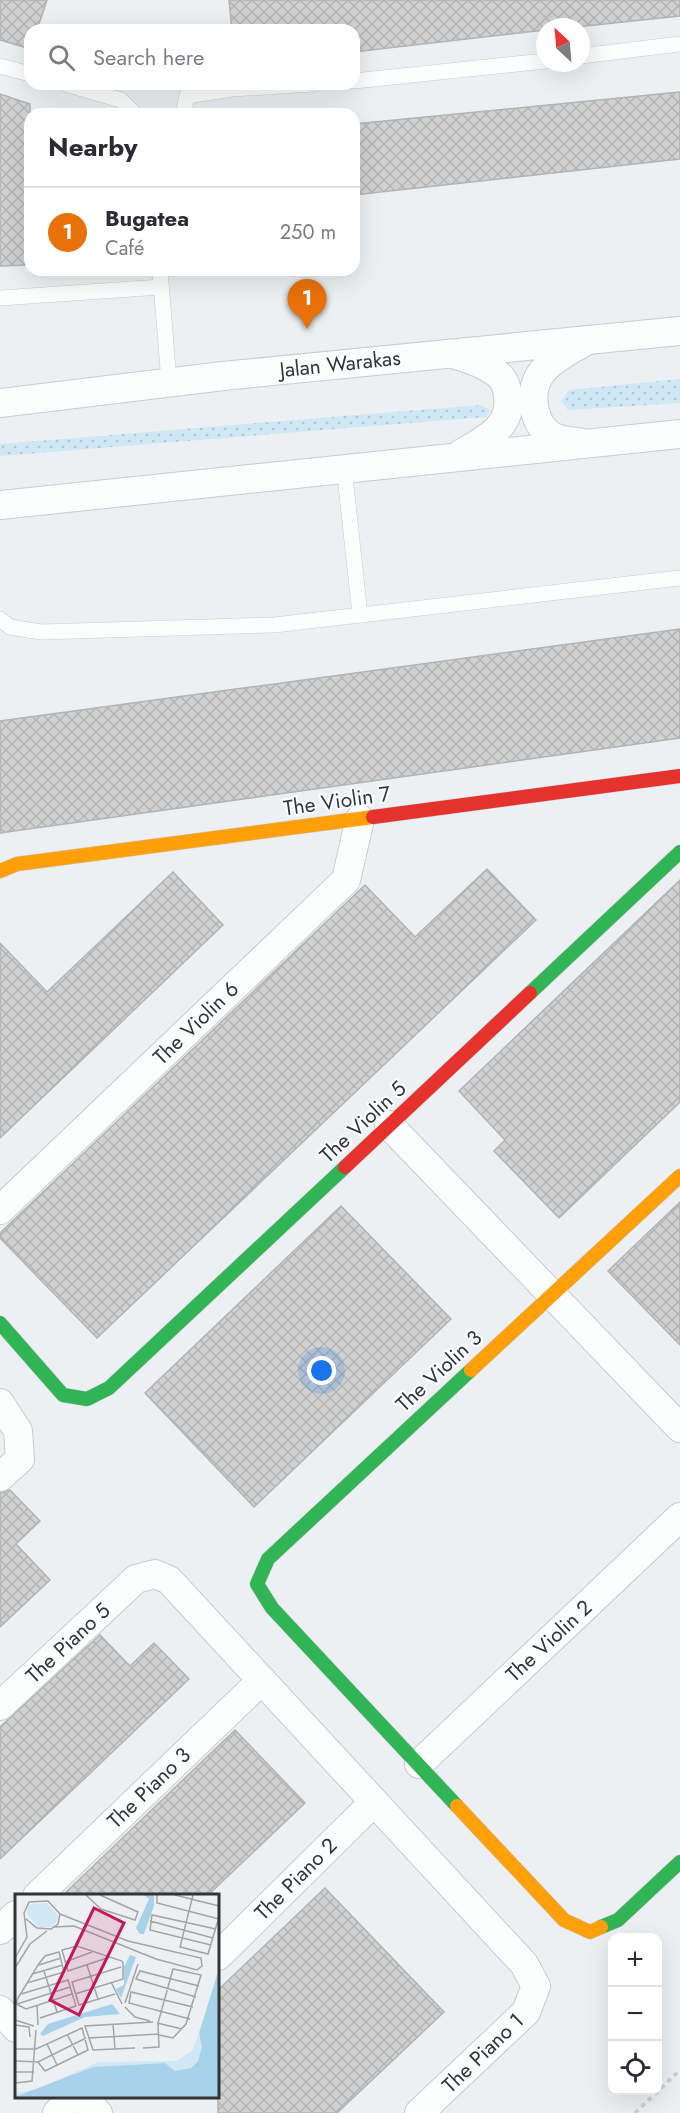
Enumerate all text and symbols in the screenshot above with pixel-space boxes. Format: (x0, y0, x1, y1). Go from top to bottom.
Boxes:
north arrow (536, 18, 590, 72)
search box (24, 24, 360, 90)
icon: search (45, 41, 78, 74)
text: Search here (93, 41, 204, 73)
text: Nearby (48, 128, 137, 166)
text: Bugatea (105, 202, 189, 234)
text: 1 (62, 218, 73, 247)
text: 250 m (280, 218, 336, 247)
text: Café (105, 234, 144, 263)
pin: 1 (288, 280, 326, 329)
street label: Jalan Warakas (275, 343, 402, 386)
street label: The Violin 7 (282, 779, 392, 823)
street label: The Violin 6 (147, 975, 245, 1071)
street label: The Violin 5 (313, 1074, 413, 1170)
street label: The Violin 3 (389, 1323, 489, 1419)
your location (307, 1356, 336, 1385)
street label: The Violin 2 (499, 1593, 599, 1689)
street label: The Piano 5 (19, 1596, 117, 1690)
street label: The Piano 3 (101, 1741, 197, 1835)
street label: The Piano 2 (248, 1831, 344, 1927)
inset map (15, 1894, 219, 2098)
map controls (608, 1933, 662, 2095)
button: + (608, 1933, 662, 1987)
button: − (608, 1987, 662, 2041)
street label: The Piano 1 (435, 2006, 531, 2100)
button: locate (608, 2041, 662, 2095)

